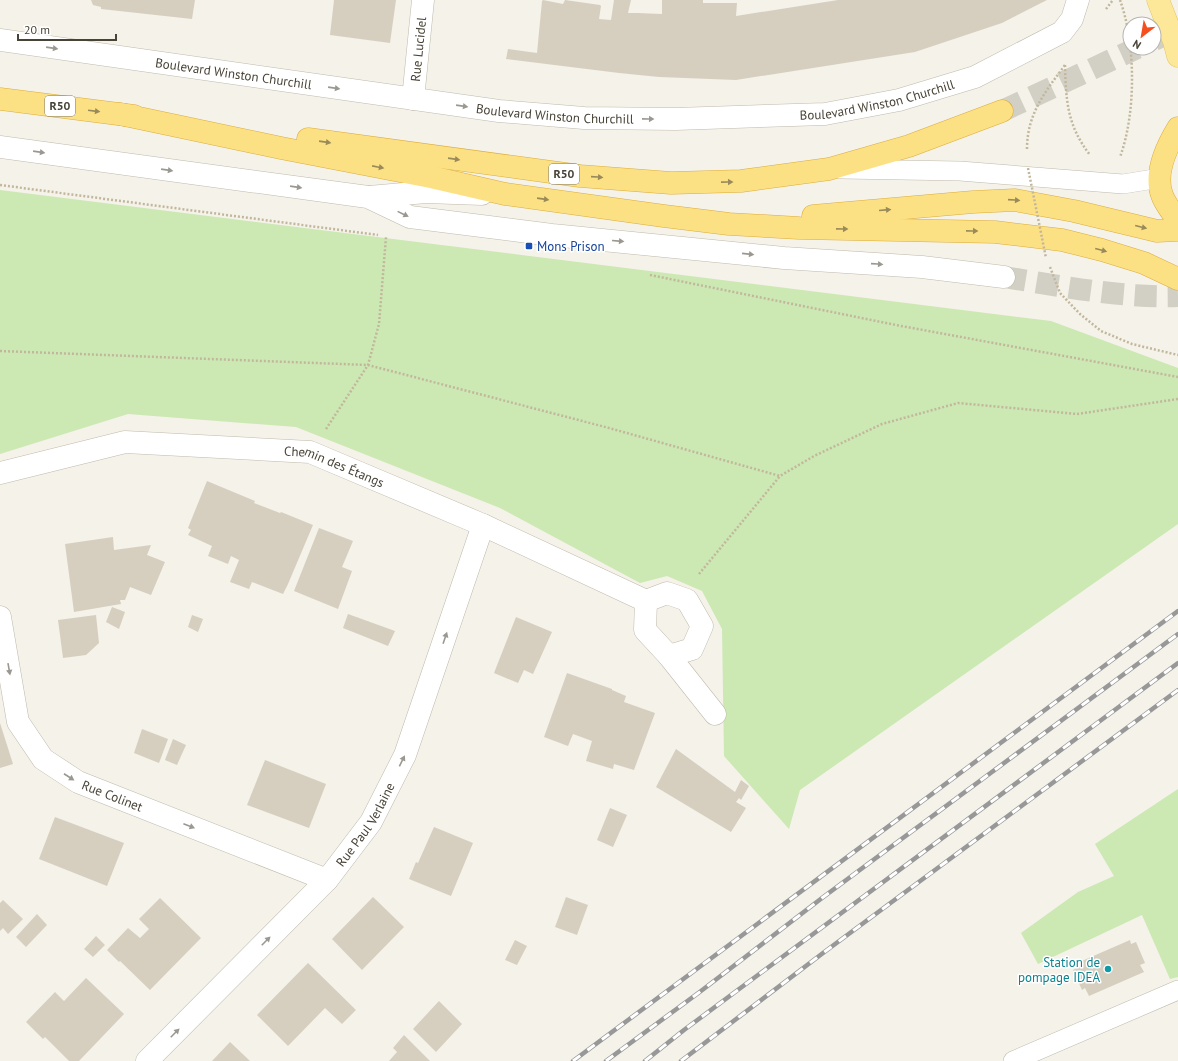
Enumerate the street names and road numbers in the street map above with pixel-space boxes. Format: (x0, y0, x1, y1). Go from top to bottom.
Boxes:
street label: Rue Lucidel (407, 16, 430, 82)
street label: Boulevard Winston Churchill (154, 54, 313, 93)
street label: Boulevard Winston Churchill (799, 76, 957, 124)
road number: R50 (45, 96, 75, 116)
street label: Boulevard Winston Churchill (475, 100, 634, 128)
road number: R50 (549, 164, 579, 184)
street label: Chemin des Étangs (284, 443, 387, 491)
street label: Rue Colinet (79, 776, 146, 816)
street label: Rue Paul Verlaine (332, 780, 399, 870)

